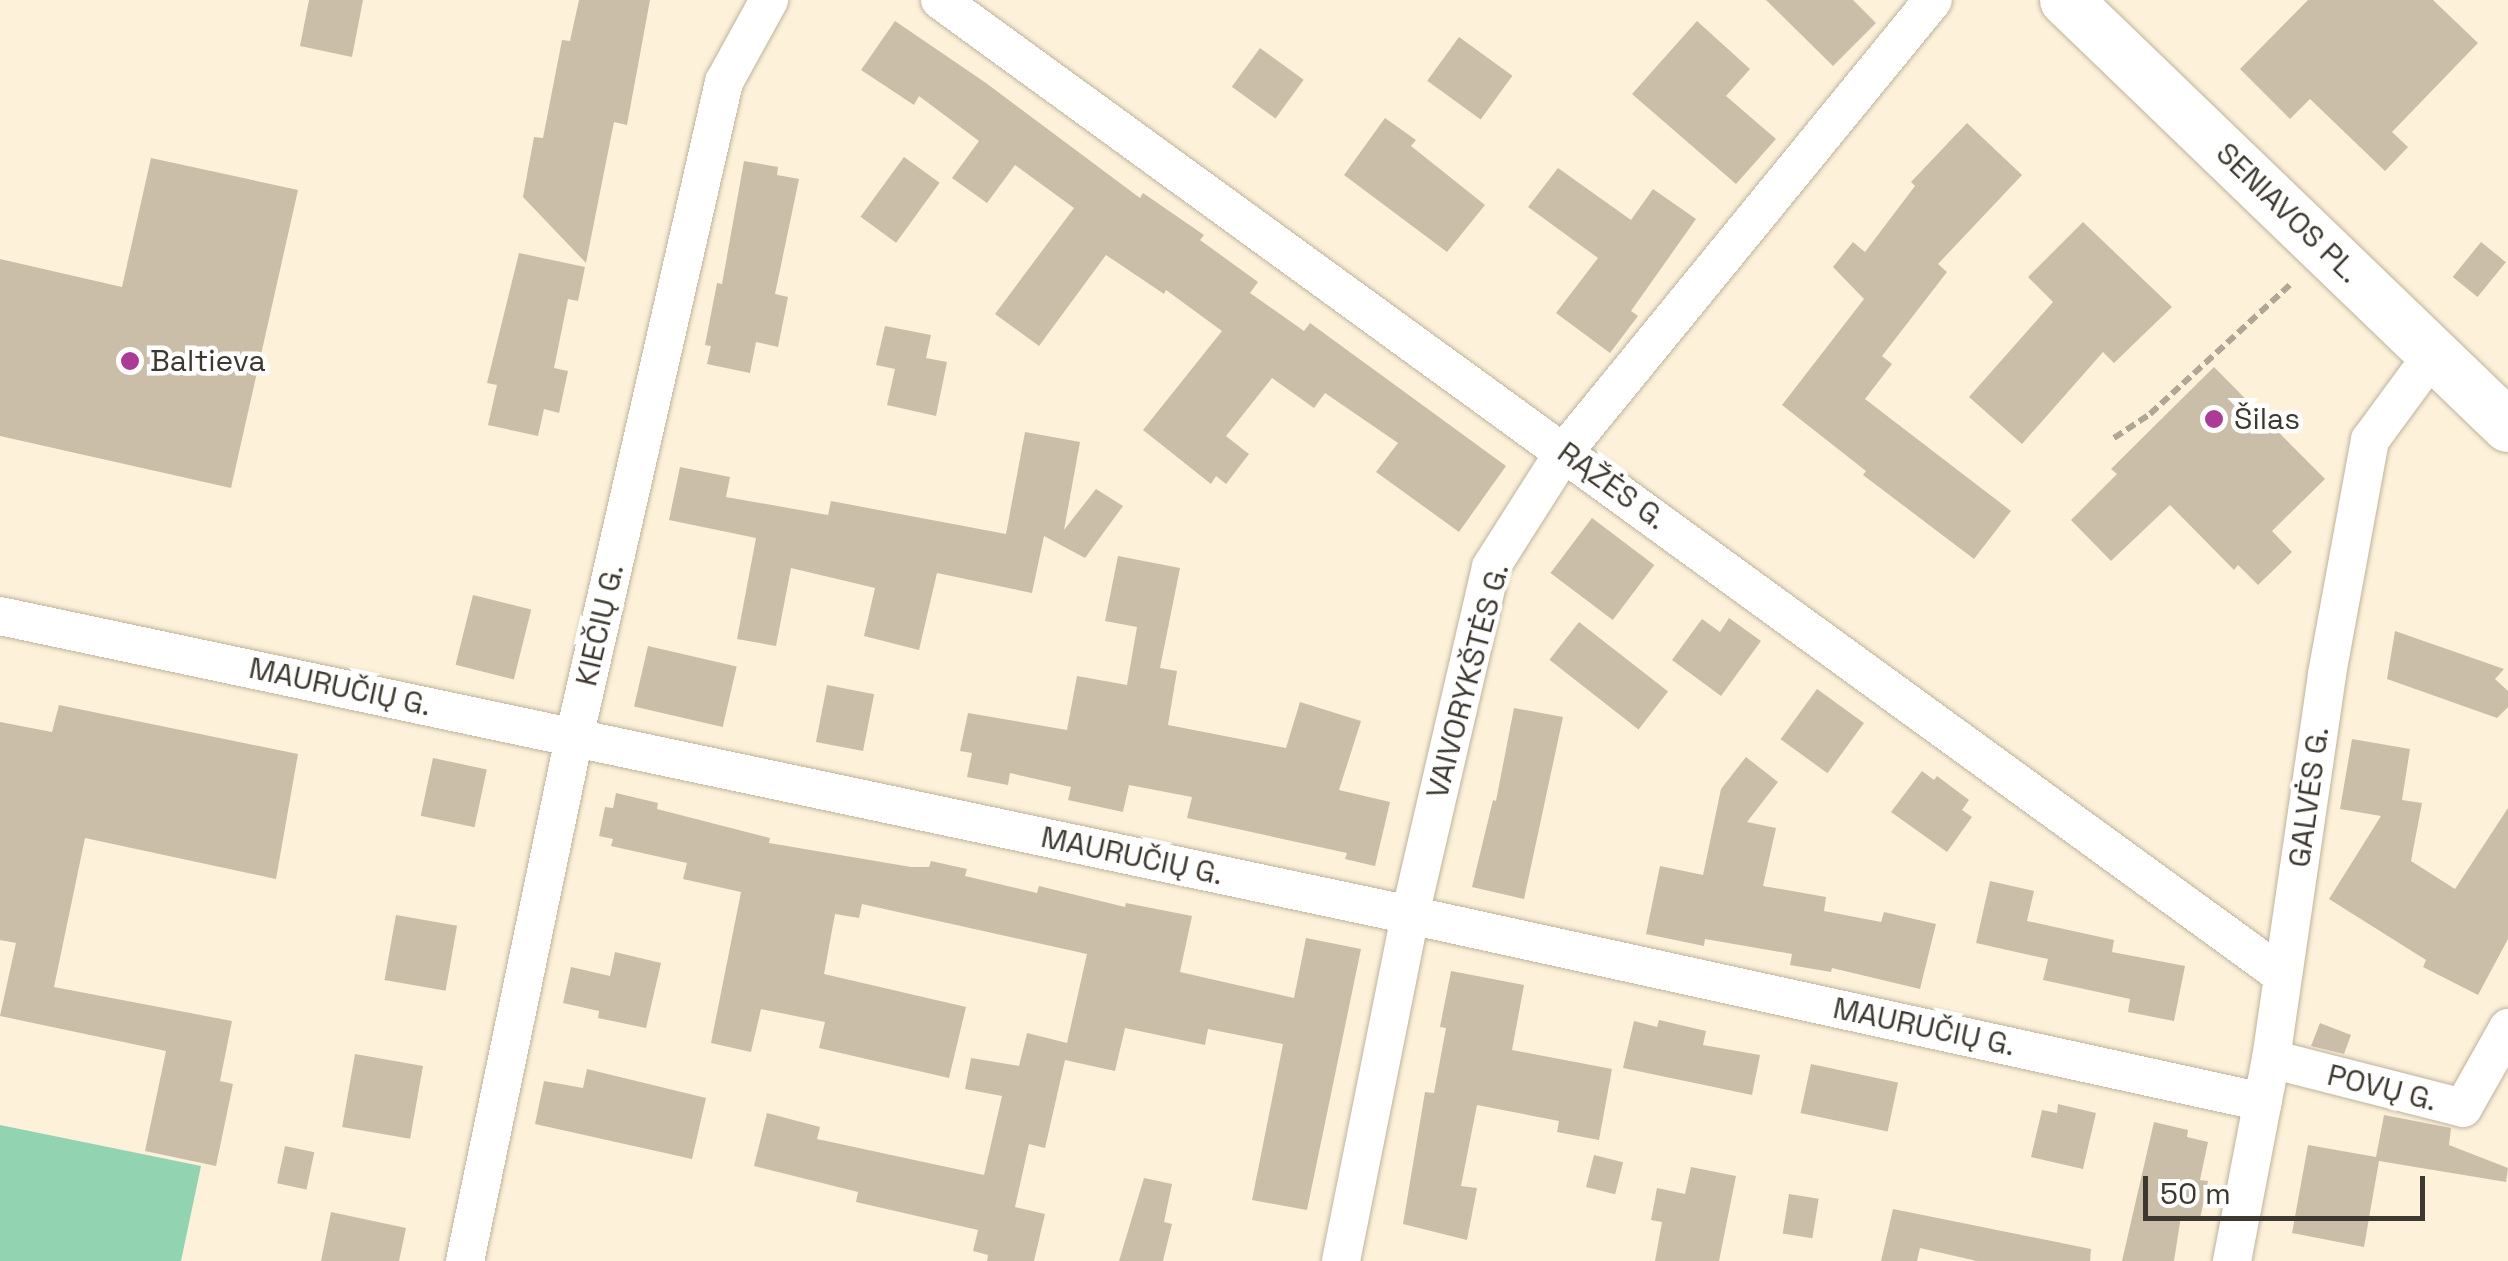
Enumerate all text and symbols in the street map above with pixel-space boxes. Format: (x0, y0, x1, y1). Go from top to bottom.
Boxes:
street label: SENIAVOS PL. (2209, 135, 2367, 291)
place label: Baltieva (150, 343, 266, 379)
marker: Baltieva (119, 350, 141, 372)
place label: Šilas (2234, 401, 2300, 437)
marker: Šilas (2203, 408, 2225, 430)
street label: RĄŽĖS G. (1551, 435, 1673, 537)
street label: KIEČIŲ G. (568, 560, 632, 690)
street label: VAIVORYKŠTĖS G. (1419, 560, 1517, 802)
street label: MAURUČIŲ G. (246, 650, 434, 724)
street label: GALVĖS G. (2281, 724, 2337, 870)
street label: MAURUČIŲ G. (1038, 819, 1226, 893)
street label: MAURUČIŲ G. (1830, 990, 2018, 1064)
street label: POVŲ G. (2324, 1057, 2440, 1119)
scale bar (2148, 1156, 2430, 1218)
text: 50 m (2160, 1174, 2231, 1213)

